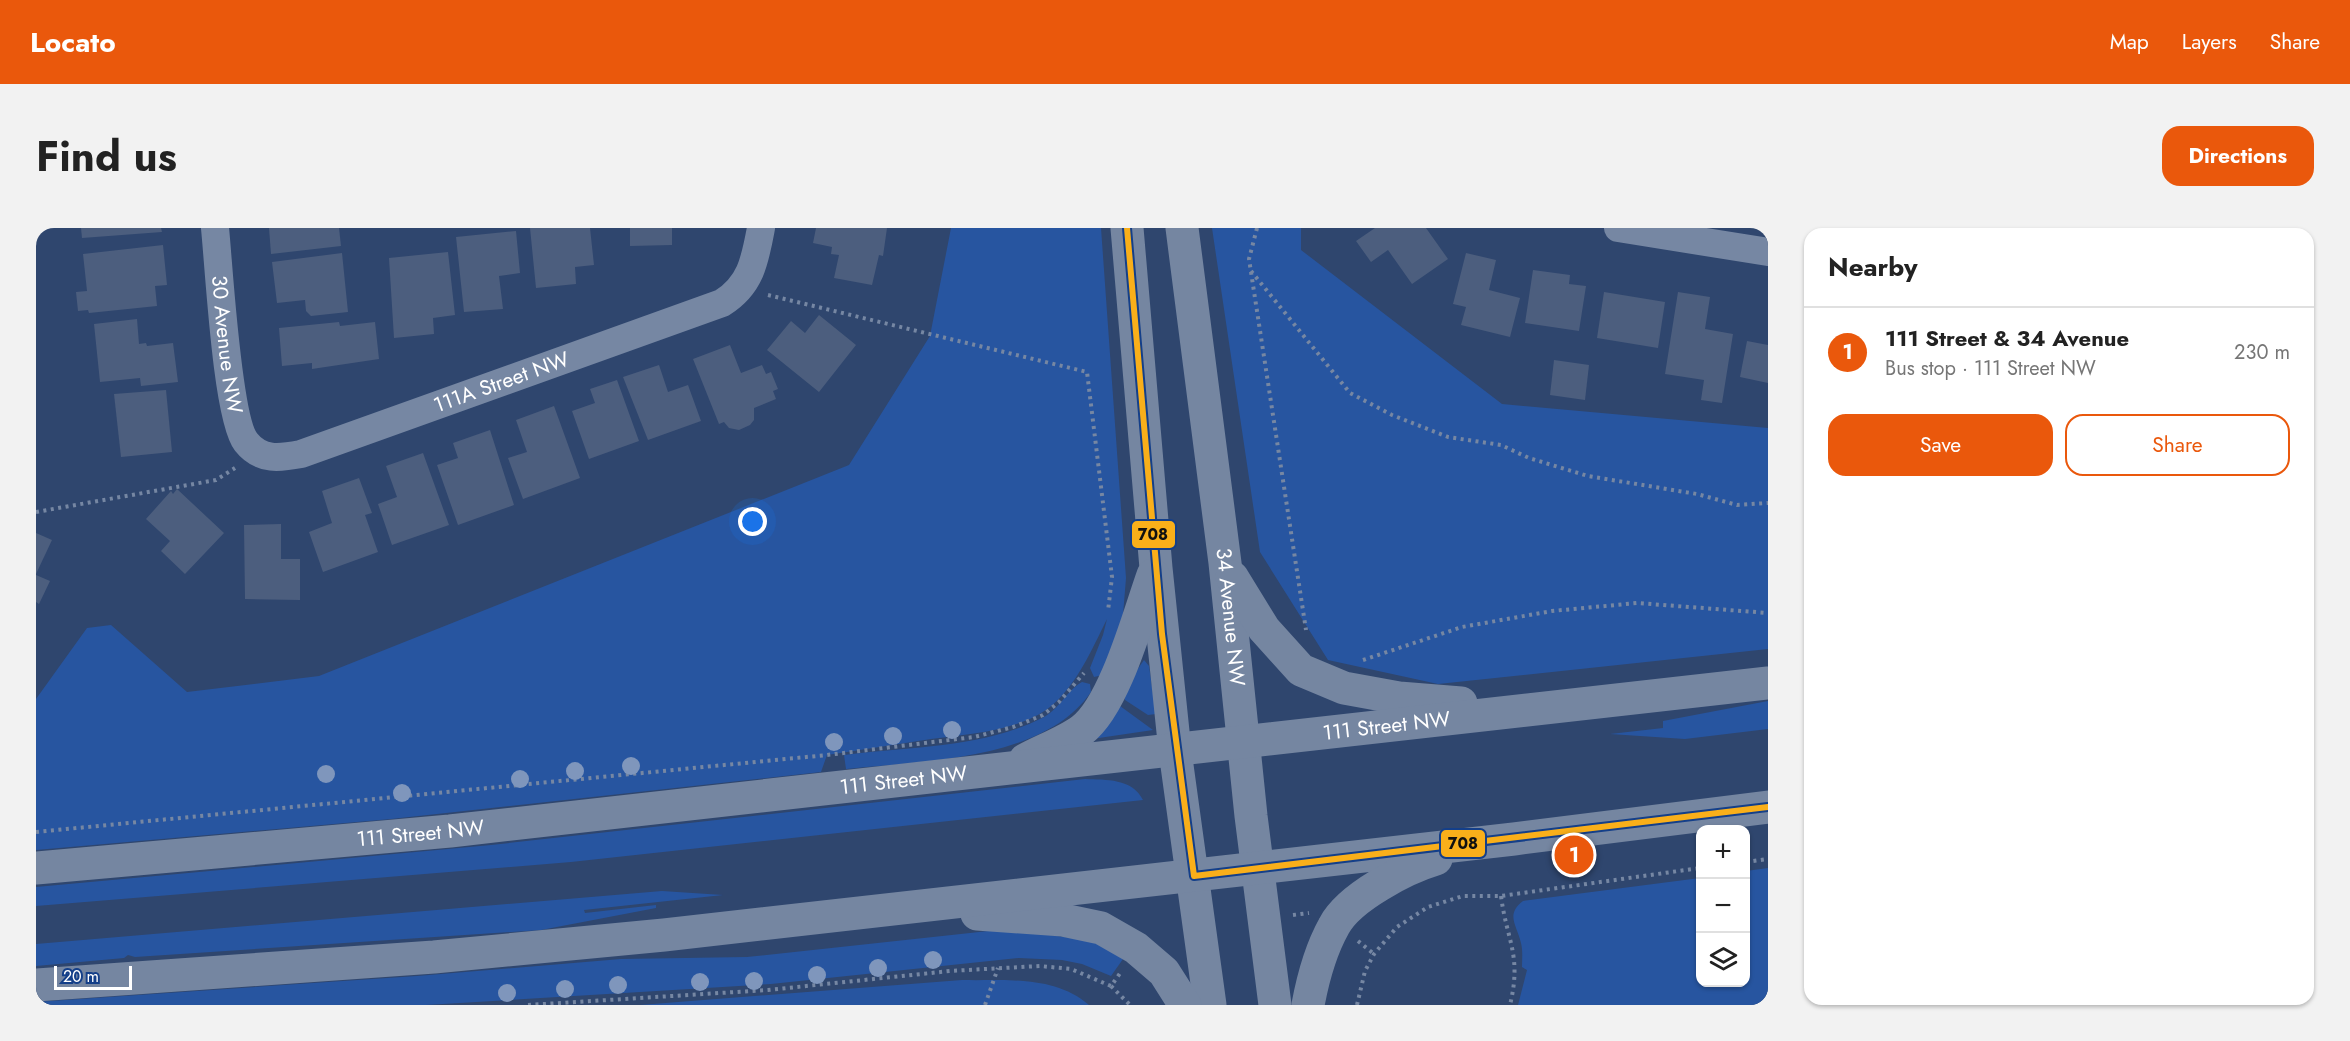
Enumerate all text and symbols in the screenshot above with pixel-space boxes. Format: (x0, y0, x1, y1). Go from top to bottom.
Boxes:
text: Locato (30, 22, 116, 63)
text: Map (2110, 27, 2149, 57)
text: Layers (2182, 27, 2237, 57)
text: Share (2270, 27, 2320, 57)
text: Find us (36, 126, 177, 187)
button: Directions (2162, 126, 2314, 186)
text: Nearby (1828, 248, 1917, 286)
street label: 30 Avenue NW (204, 274, 250, 416)
text: 111 Street & 34 Avenue (1885, 322, 2129, 354)
text: 1 (1842, 338, 1853, 367)
text: 230 m (2234, 338, 2290, 367)
street label: 111A Street NW (429, 344, 573, 420)
text: Bus stop · 111 Street NW (1885, 354, 2096, 383)
button: Save (1828, 414, 2053, 476)
button: Share (2065, 414, 2290, 476)
your location (738, 507, 767, 536)
line badge: 708 (1131, 520, 1176, 549)
text: 708 (1138, 523, 1168, 546)
street label: 34 Avenue NW (1208, 546, 1253, 688)
street label: 111 Street NW (1321, 704, 1452, 748)
street label: 111 Street NW (838, 758, 969, 802)
street label: 111 Street NW (355, 812, 486, 854)
map controls (1696, 825, 1750, 987)
button: + (1696, 825, 1750, 879)
line badge: 708 (1440, 829, 1486, 858)
text: 708 (1448, 832, 1478, 855)
pin: 1 (1554, 832, 1594, 878)
button: − (1696, 879, 1750, 933)
button: layers (1696, 933, 1750, 987)
scale bar (54, 963, 132, 990)
text: 20 m (63, 965, 99, 988)

